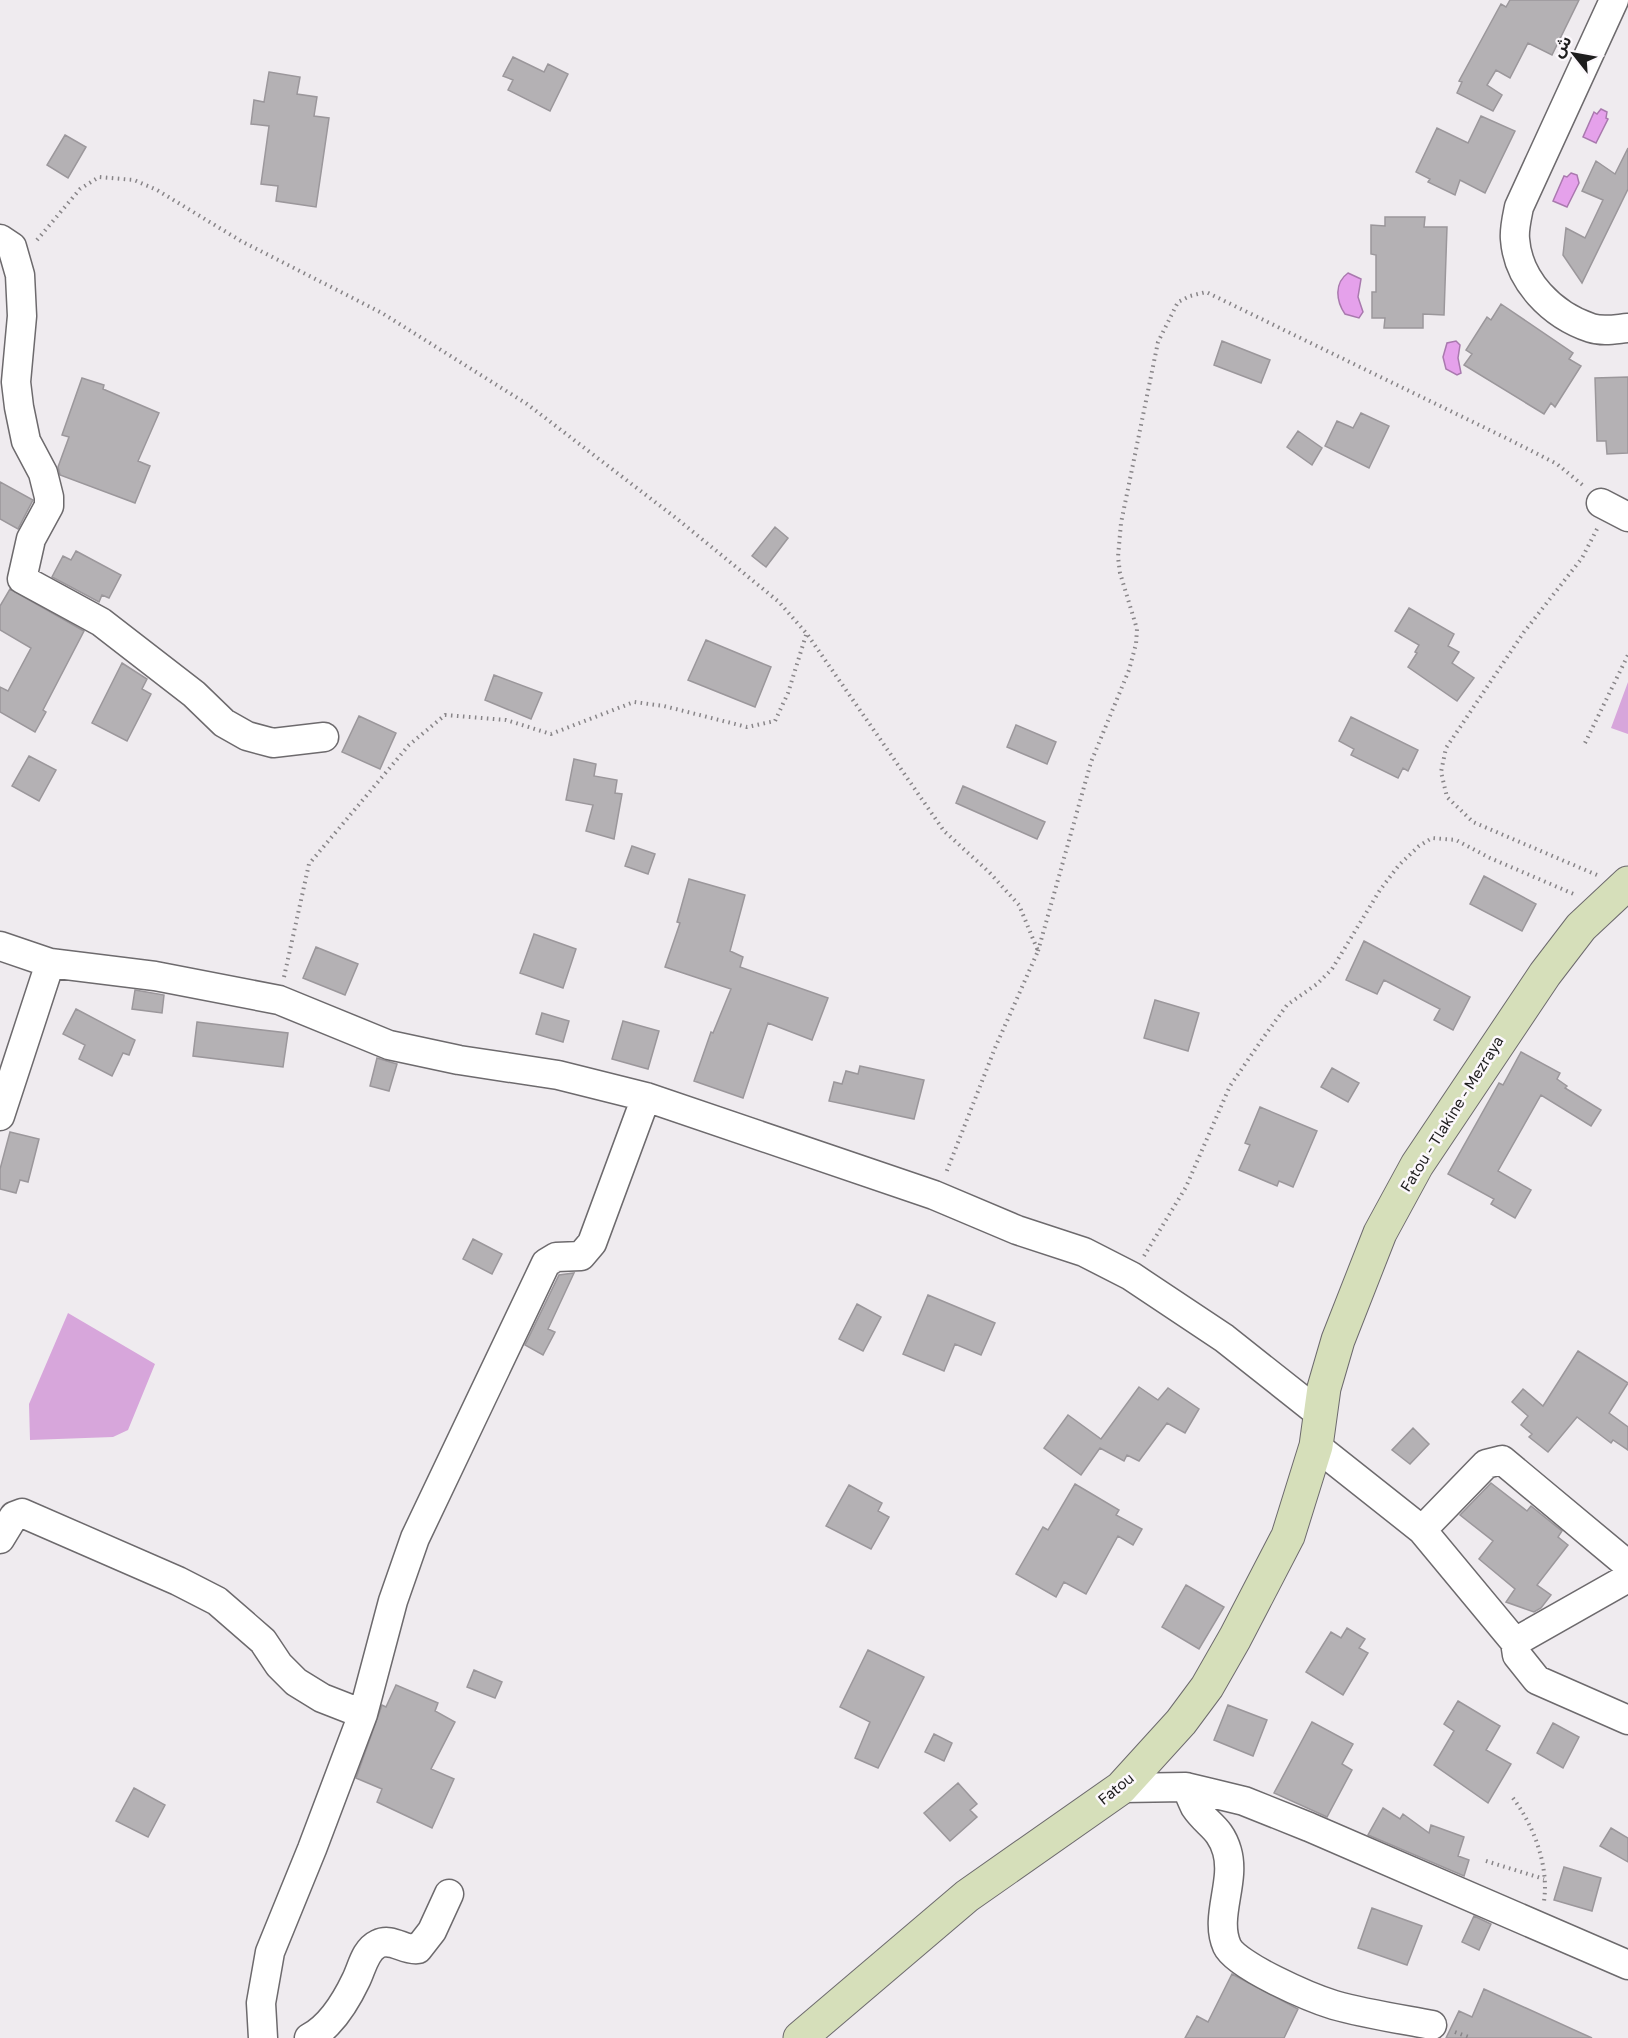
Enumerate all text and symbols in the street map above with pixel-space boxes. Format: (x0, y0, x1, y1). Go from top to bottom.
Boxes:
north arrow (1544, 24, 1604, 84)
text: ش (1547, 32, 1575, 61)
street label: Fatou - Tlakine - Mezraya (1396, 1032, 1506, 1195)
street label: Fatou (1094, 1768, 1137, 1808)

